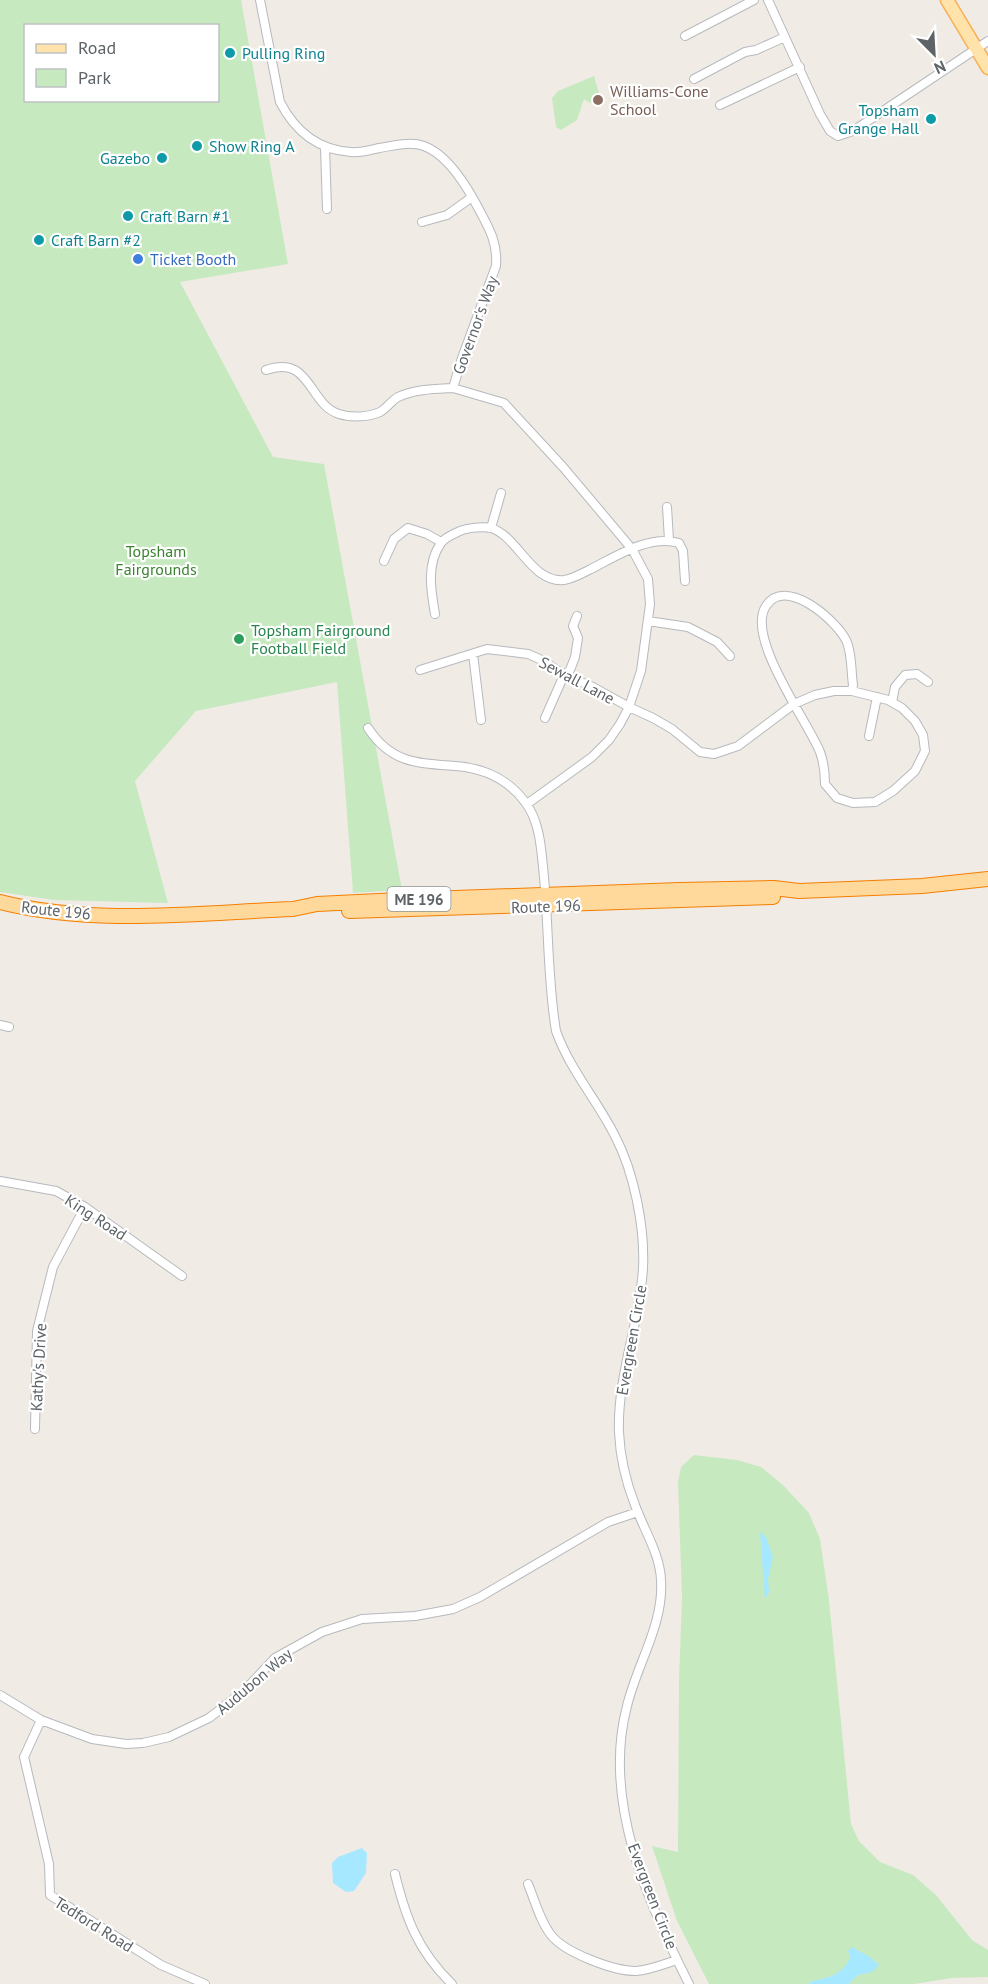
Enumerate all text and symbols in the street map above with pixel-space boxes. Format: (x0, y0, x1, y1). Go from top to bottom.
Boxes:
legend (24, 24, 219, 102)
north arrow (904, 24, 964, 84)
text: Road (78, 36, 116, 59)
place label: Pulling Ring (242, 43, 325, 63)
marker: Pulling Ring (223, 46, 237, 60)
text: N (931, 56, 949, 79)
text: Park (78, 66, 111, 89)
place label: Williams-Cone School (610, 81, 709, 119)
marker: Williams-Cone School (591, 93, 605, 107)
place label: Topsham Grange Hall (838, 100, 919, 138)
marker: Topsham Grange Hall (924, 112, 938, 126)
place label: Show Ring A (209, 136, 295, 156)
marker: Show Ring A (190, 139, 204, 153)
place label: Gazebo (100, 148, 150, 168)
marker: Gazebo (155, 151, 169, 165)
place label: Craft Barn #1 (140, 206, 230, 226)
marker: Craft Barn #1 (121, 209, 135, 223)
place label: Craft Barn #2 (51, 230, 141, 250)
marker: Craft Barn #2 (32, 233, 46, 247)
place label: Ticket Booth (150, 249, 236, 269)
marker: Ticket Booth (131, 252, 145, 266)
street label: Governor's Way (448, 273, 502, 377)
park label: Topsham Fairgrounds (115, 541, 197, 579)
place label: Topsham Fairground Football Field (251, 620, 390, 658)
marker: Topsham Fairground Football Field (232, 632, 246, 646)
street label: Sewall Lane (536, 652, 618, 708)
road number: ME 196 (388, 887, 450, 911)
street label: Route 196 (511, 895, 581, 917)
street label: Route 196 (20, 896, 92, 924)
street label: King Road (61, 1190, 131, 1244)
street label: Evergreen Circle (611, 1283, 651, 1397)
street label: Kathy's Drive (26, 1322, 50, 1412)
street label: Audubon Way (212, 1643, 297, 1719)
street label: Evergreen Circle (624, 1840, 682, 1952)
street label: Tedford Road (51, 1892, 137, 1956)

